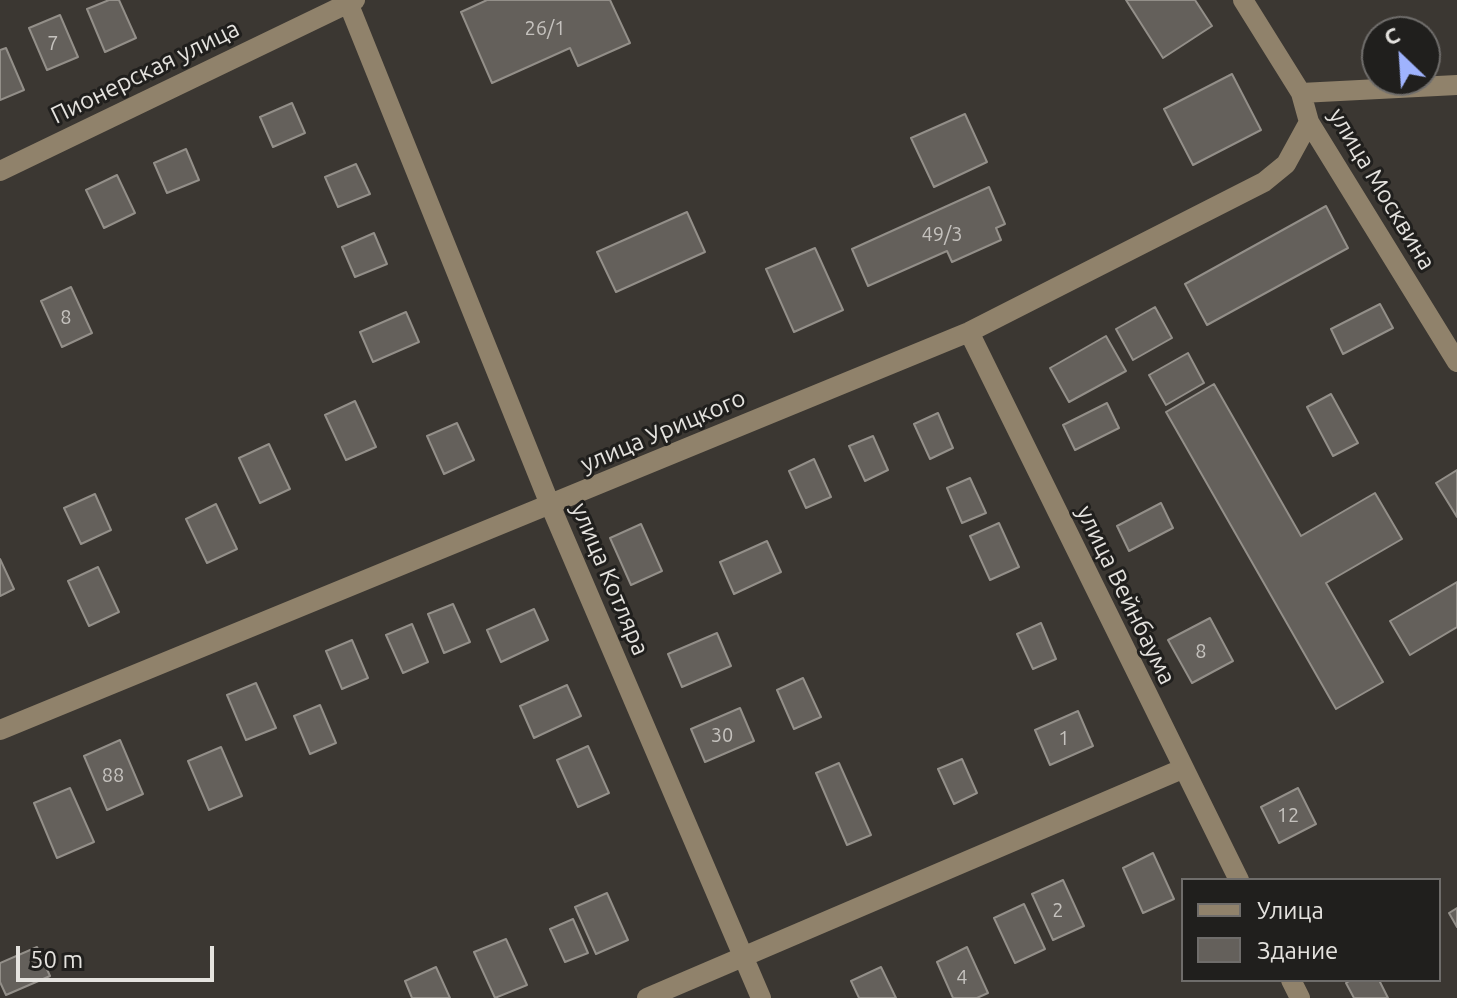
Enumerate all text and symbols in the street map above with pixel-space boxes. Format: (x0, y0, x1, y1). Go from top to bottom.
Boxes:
street label: Пионерская улица (46, 14, 244, 130)
house number: 26/1 (524, 16, 566, 40)
north arrow (1361, 16, 1441, 96)
text: С (1380, 21, 1403, 50)
house number: 7 (47, 31, 59, 55)
street label: улица Москвина (1322, 103, 1442, 275)
house number: 49/3 (921, 222, 963, 246)
house number: 8 (60, 305, 72, 329)
street label: улица Урицкого (576, 383, 750, 479)
street label: улица Котляра (565, 498, 655, 660)
street label: улица Вейнбаума (1070, 501, 1182, 689)
house number: 8 (1195, 639, 1207, 663)
house number: 30 (711, 723, 733, 747)
house number: 1 (1058, 726, 1070, 750)
house number: 88 (102, 763, 124, 787)
house number: 12 (1277, 803, 1299, 827)
legend (1181, 878, 1441, 982)
text: Улица (1257, 897, 1324, 924)
house number: 2 (1052, 898, 1064, 922)
scale bar (20, 930, 218, 980)
text: Здание (1257, 937, 1338, 964)
text: 50 m (30, 946, 83, 973)
house number: 4 (956, 965, 968, 989)

